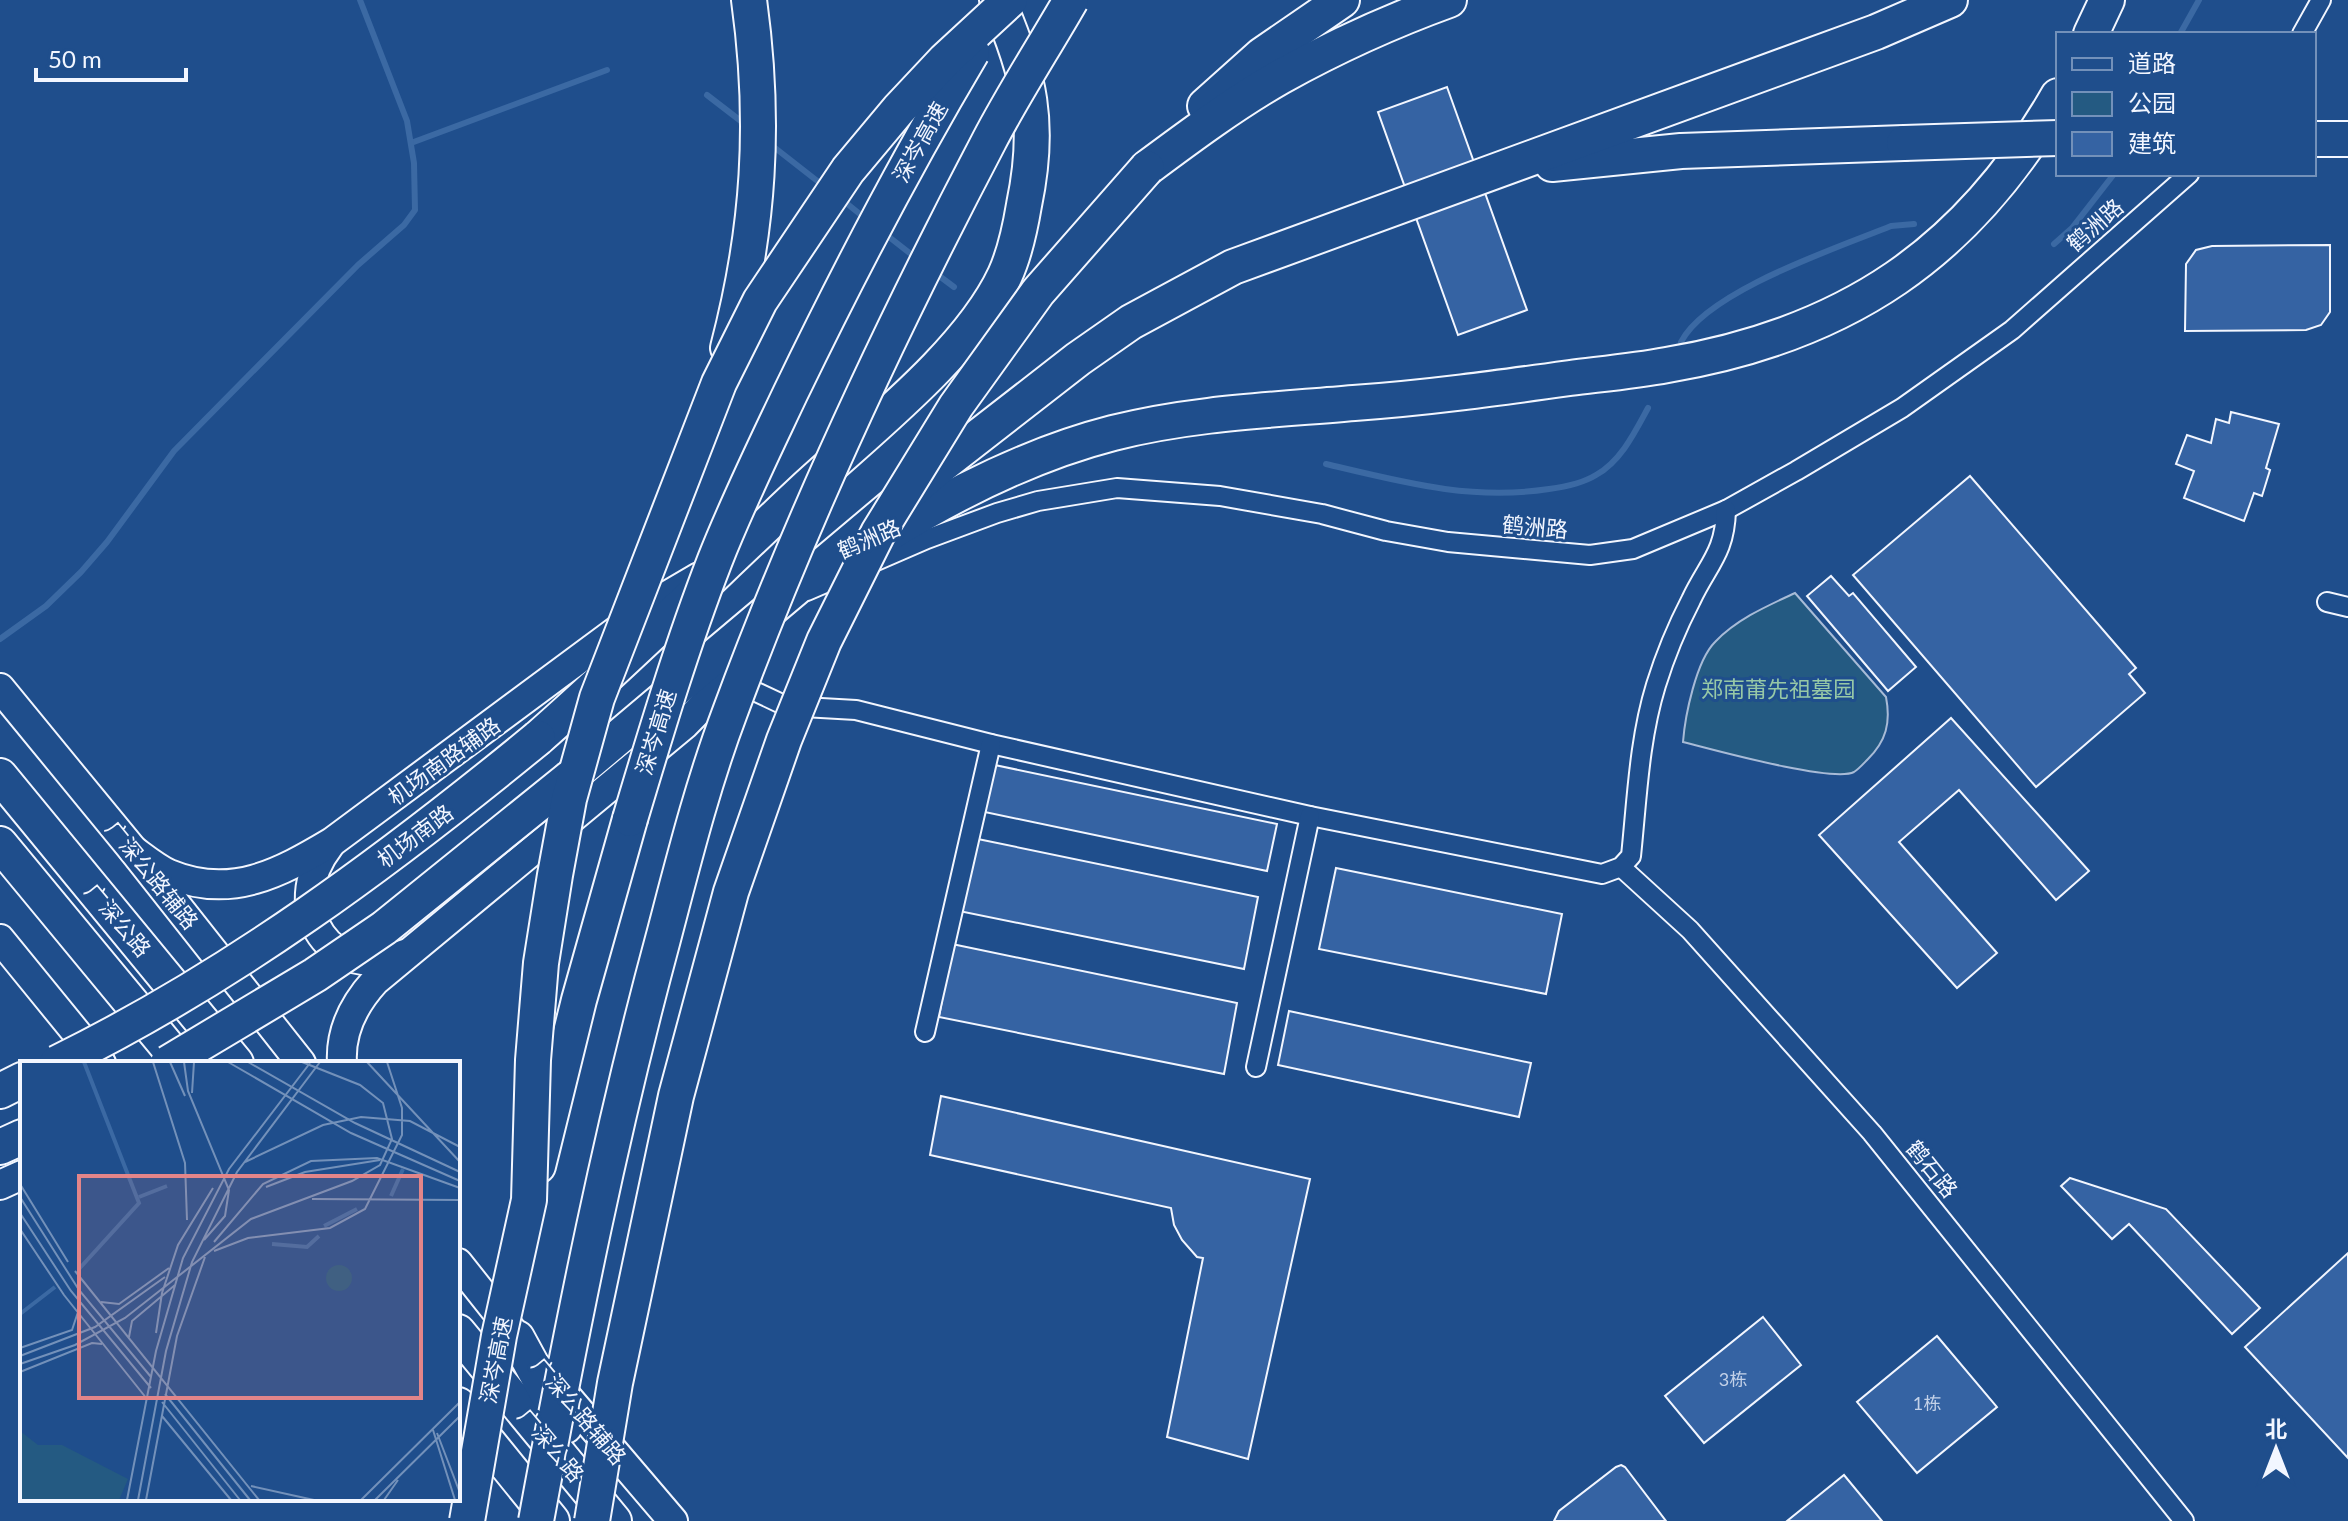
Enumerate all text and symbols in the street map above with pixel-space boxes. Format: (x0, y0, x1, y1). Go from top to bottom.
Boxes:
scale bar (36, 32, 186, 82)
legend (2056, 32, 2316, 176)
text: 50 m (48, 44, 102, 73)
text: 道路 (2128, 48, 2176, 77)
text: 公园 (2128, 88, 2176, 117)
street label: 深岑高速 (886, 97, 953, 187)
text: 建筑 (2128, 128, 2176, 157)
street label: 鹤洲路 (2061, 193, 2128, 256)
street label: 鹤洲路 (1501, 510, 1569, 543)
street label: 鹤洲路 (833, 513, 904, 564)
park label: 郑南莆先祖墓园 (1701, 675, 1855, 702)
street label: 深岑高速 (630, 686, 681, 778)
street label: 机场南路辅路 (382, 711, 505, 810)
street label: 机场南路 (371, 798, 458, 873)
street label: 广深公路辅路 (100, 815, 204, 935)
street label: 广深公路 (80, 878, 156, 962)
inset map (20, 1061, 460, 1501)
street label: 鹤石路 (1901, 1135, 1964, 1203)
street label: 深岑高速 (474, 1314, 517, 1406)
street label: 广深公路辅路 (526, 1352, 632, 1470)
house number: 3栋 (1719, 1368, 1747, 1390)
house number: 1栋 (1913, 1392, 1941, 1414)
street label: 广深公路 (513, 1403, 589, 1487)
north arrow (2236, 1409, 2316, 1489)
text: 北 (2265, 1415, 2287, 1442)

